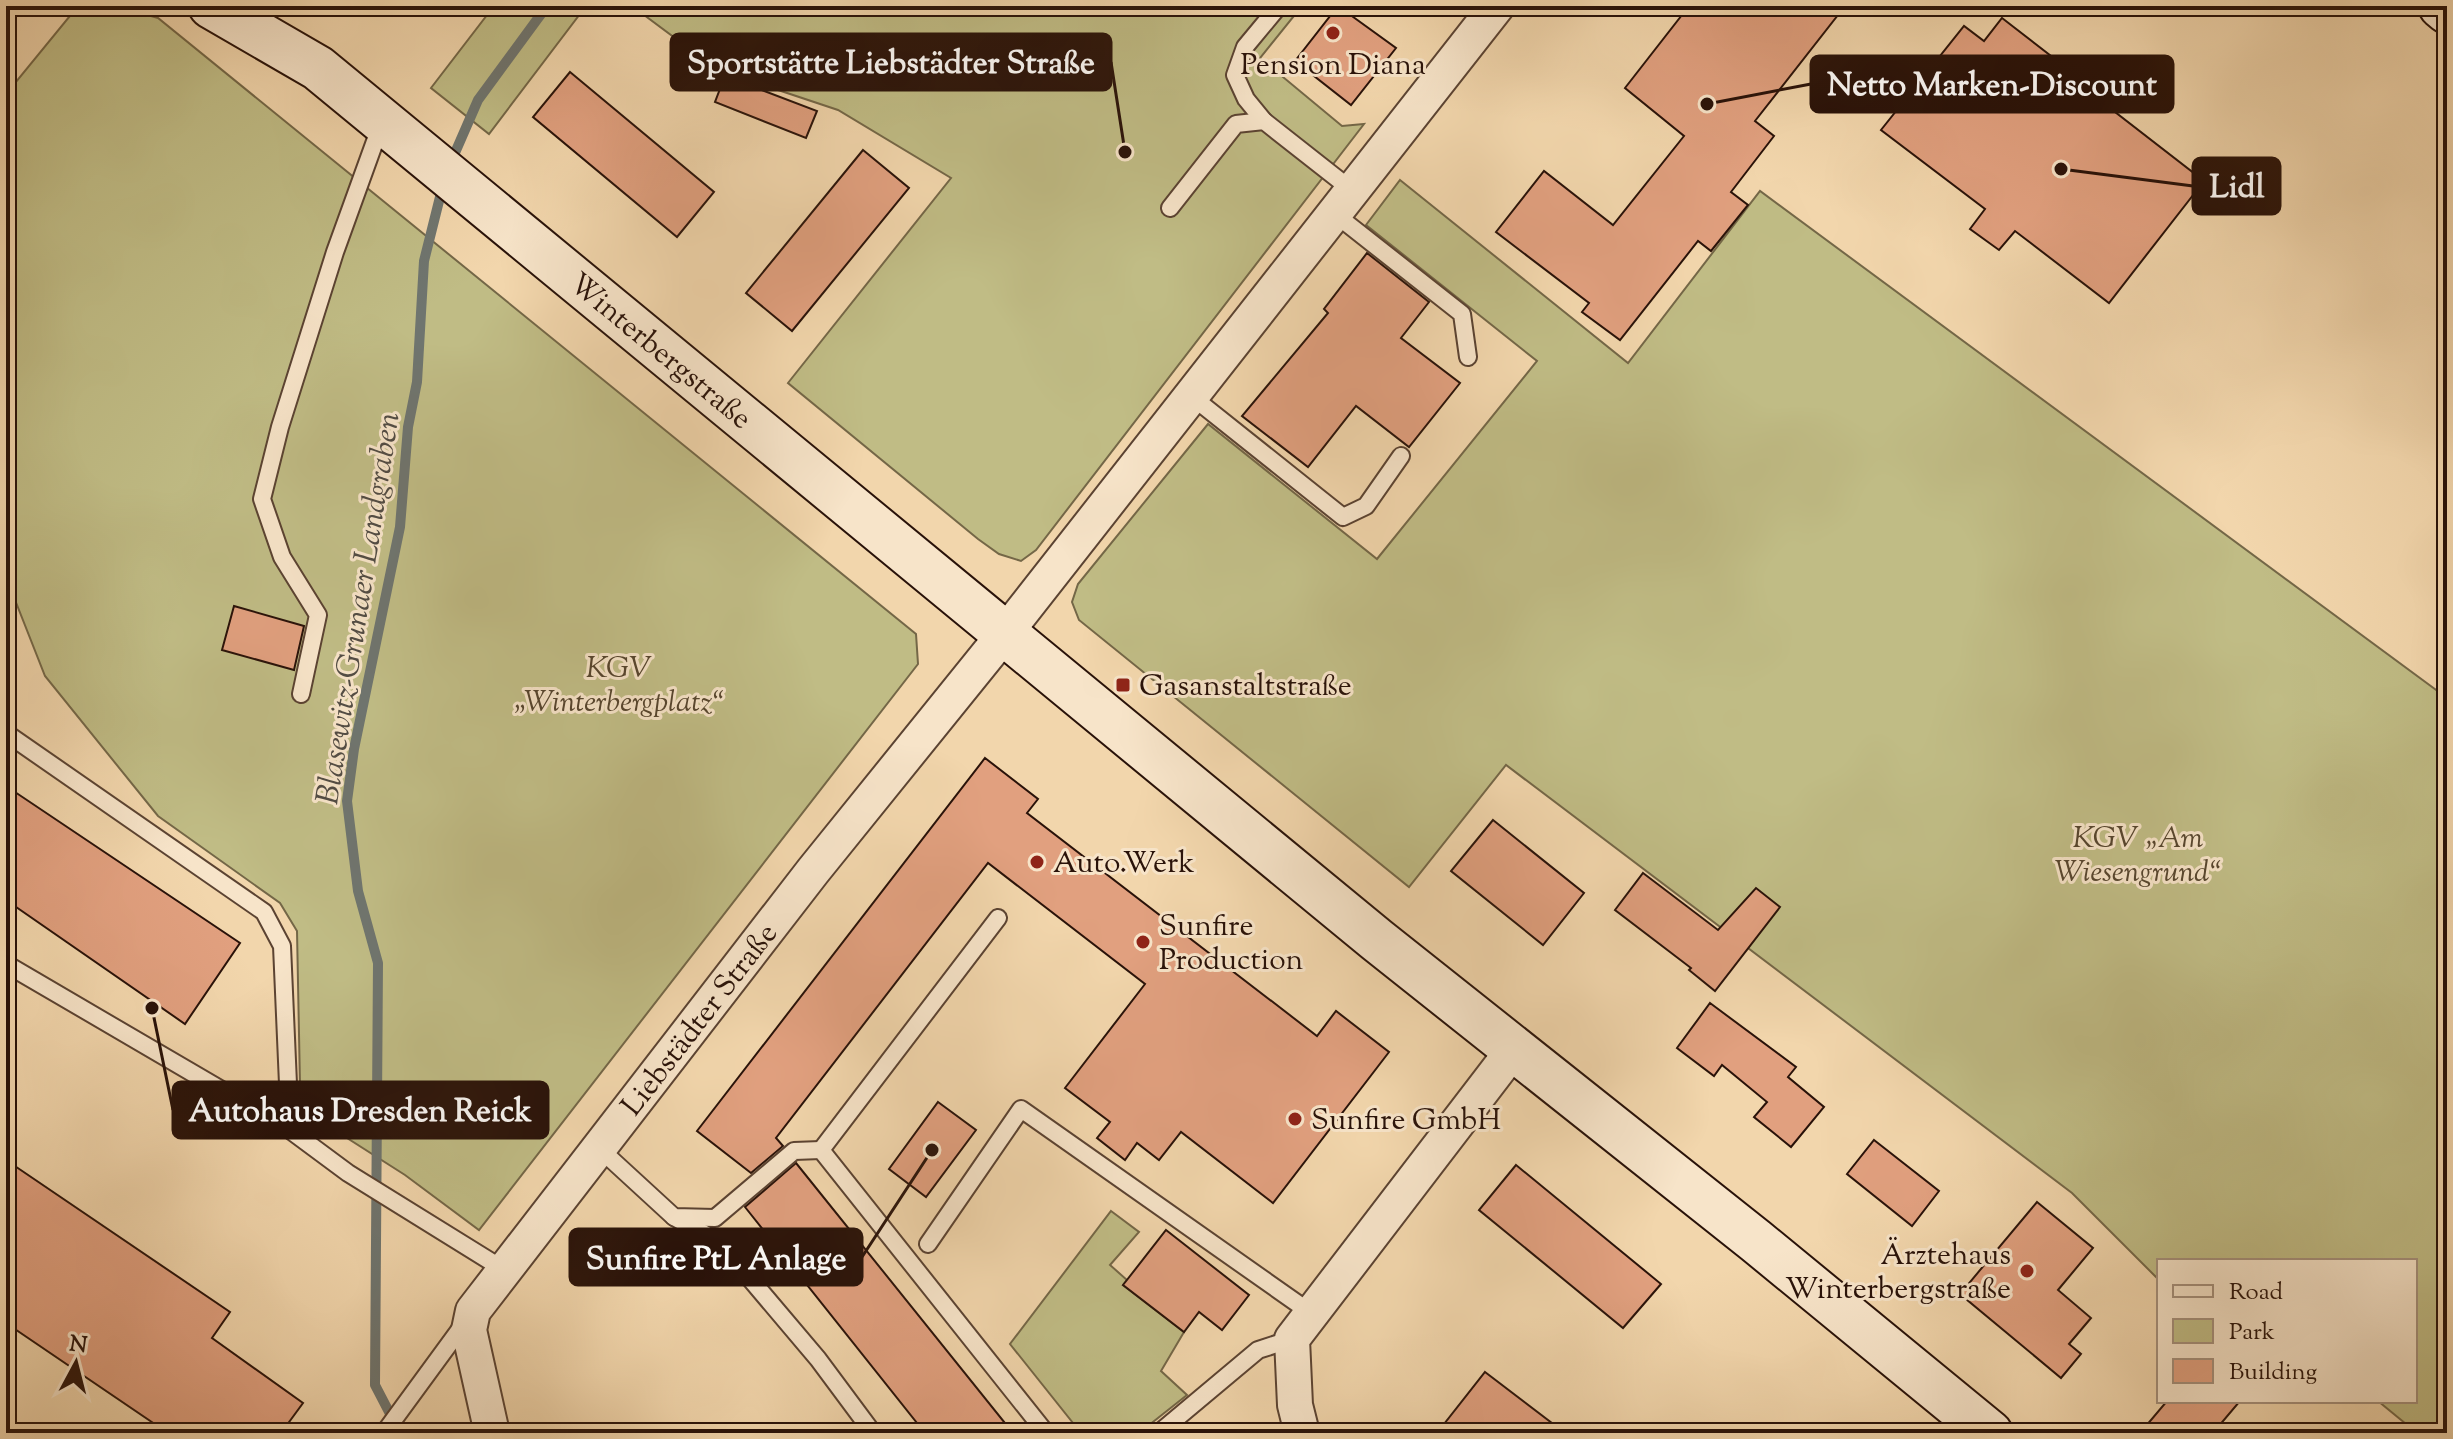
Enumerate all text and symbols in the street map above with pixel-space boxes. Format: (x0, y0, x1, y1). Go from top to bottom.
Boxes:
marker: Pension Diana (1324, 24, 1342, 42)
callout: Sportstätte Liebstädter Straße (671, 34, 1111, 90)
text: Sportstätte Liebstädter Straße (687, 42, 1095, 88)
place label: Pension Diana (1240, 45, 1426, 88)
callout: Netto Marken-Discount (1811, 56, 2173, 112)
text: Netto Marken-Discount (1827, 64, 2157, 110)
callout: Lidl (2193, 158, 2280, 214)
text: Lidl (2209, 166, 2265, 212)
street label: Winterbergstraße (559, 264, 760, 441)
water label: Blasewitz‐Grunaer Landgraben (306, 409, 414, 808)
park label: KGV „Winterbergplatz“ (514, 648, 724, 725)
place label: Gasanstaltstraße (1139, 666, 1352, 709)
marker: Gasanstaltstraße (1114, 676, 1132, 694)
park label: KGV „Am Wiesengrund“ (2055, 818, 2221, 895)
place label: Auto.Werk (1053, 843, 1195, 886)
marker: Auto.Werk (1028, 853, 1046, 871)
place label: Sunfire Production (1159, 906, 1304, 983)
street label: Liebstädter Straße (612, 915, 789, 1126)
marker: Sunfire Production (1134, 933, 1152, 951)
callout: Autohaus Dresden Reick (173, 1082, 548, 1138)
text: Autohaus Dresden Reick (188, 1090, 532, 1136)
place label: Sunfire GmbH (1311, 1100, 1501, 1143)
marker: Sunfire GmbH (1286, 1110, 1304, 1128)
callout: Sunfire PtL Anlage (570, 1229, 862, 1285)
place label: Ärztehaus Winterbergstraße (1785, 1235, 2011, 1312)
text: Sunfire PtL Anlage (586, 1238, 846, 1284)
legend (2157, 1259, 2417, 1403)
marker: Ärztehaus Winterbergstraße (2018, 1262, 2036, 1280)
text: Road (2229, 1276, 2283, 1310)
text: Park (2229, 1316, 2275, 1350)
north arrow (36, 1323, 116, 1403)
text: N (67, 1329, 89, 1363)
text: Building (2229, 1356, 2318, 1390)

